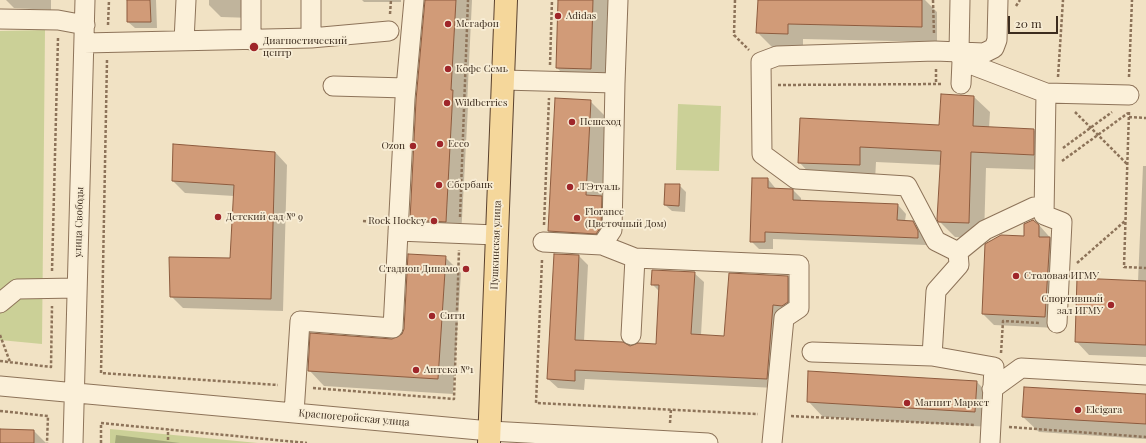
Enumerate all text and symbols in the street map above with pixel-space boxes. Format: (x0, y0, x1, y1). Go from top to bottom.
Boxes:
scale bar (1010, 8, 1060, 34)
place label: Adidas (566, 10, 596, 22)
marker: Adidas (553, 11, 563, 21)
text: 20 m (1015, 15, 1042, 31)
place label: Мегафон (456, 18, 499, 30)
marker: Мегафон (443, 19, 453, 29)
place label: Диагностический центр (263, 35, 347, 58)
marker: Диагностический центр (248, 41, 260, 53)
place label: Кофе Семь (456, 63, 508, 75)
marker: Кофе Семь (443, 64, 453, 74)
place label: Wildberries (455, 97, 507, 109)
marker: Wildberries (442, 98, 452, 108)
place label: Пешеход (580, 116, 621, 128)
marker: Пешеход (567, 117, 577, 127)
place label: Ecco (448, 138, 469, 150)
marker: Ecco (435, 139, 445, 149)
place label: Ozon (381, 140, 405, 152)
marker: Ozon (408, 141, 418, 151)
place label: Сбербанк (447, 179, 493, 191)
marker: Сбербанк (434, 180, 444, 190)
place label: Л'Этуаль (578, 181, 620, 193)
marker: Л'Этуаль (565, 182, 575, 192)
street label: улица Свободы (72, 187, 86, 257)
street label: Пушкинская улица (488, 200, 504, 290)
place label: Florance (Цветочный Дом) (585, 206, 666, 230)
place label: Детский сад № 9 (226, 211, 303, 223)
marker: Детский сад № 9 (213, 212, 223, 222)
marker: Florance (Цветочный Дом) (572, 213, 582, 223)
place label: Rock Hockey (368, 215, 426, 227)
marker: Rock Hockey (429, 216, 439, 226)
place label: Стадион Динамо (379, 263, 458, 275)
marker: Стадион Динамо (461, 264, 471, 274)
place label: Столовая ИГМУ (1024, 270, 1099, 282)
marker: Столовая ИГМУ (1011, 271, 1021, 281)
place label: Спортивный зал ИГМУ (1042, 293, 1103, 316)
marker: Спортивный зал ИГМУ (1106, 300, 1116, 310)
place label: Сити (440, 310, 465, 322)
marker: Сити (427, 311, 437, 321)
place label: Аптека №1 (424, 364, 474, 376)
marker: Аптека №1 (411, 365, 421, 375)
place label: Магнит Маркет (915, 397, 989, 409)
marker: Магнит Маркет (902, 398, 912, 408)
place label: Elcigara (1086, 404, 1122, 416)
marker: Elcigara (1073, 405, 1083, 415)
street label: Красногеройская улица (298, 407, 410, 429)

